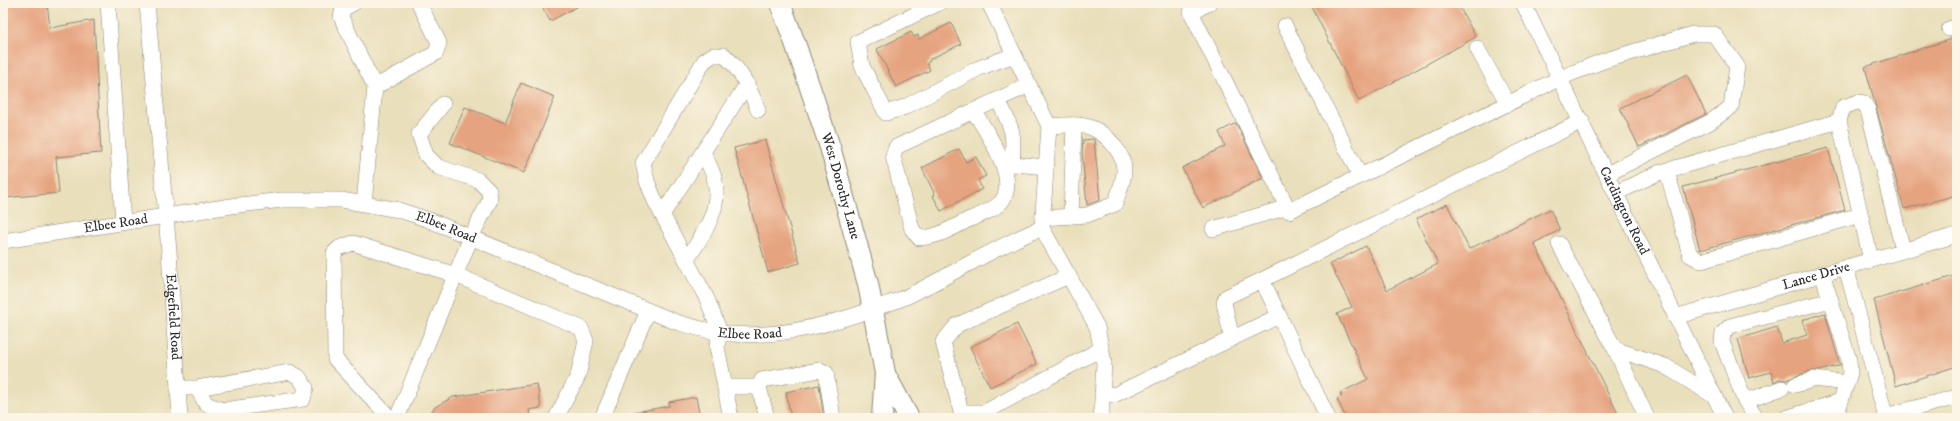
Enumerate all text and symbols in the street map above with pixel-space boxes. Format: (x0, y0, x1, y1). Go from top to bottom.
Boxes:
street label: West Dorothy Lane (817, 130, 864, 242)
street label: Cardington Road (1595, 164, 1653, 258)
street label: Elbee Road (413, 207, 479, 248)
street label: Elbee Road (83, 210, 149, 237)
street label: Lance Drive (1780, 258, 1852, 294)
street label: Edgefield Road (162, 273, 185, 361)
street label: Elbee Road (717, 324, 783, 344)

